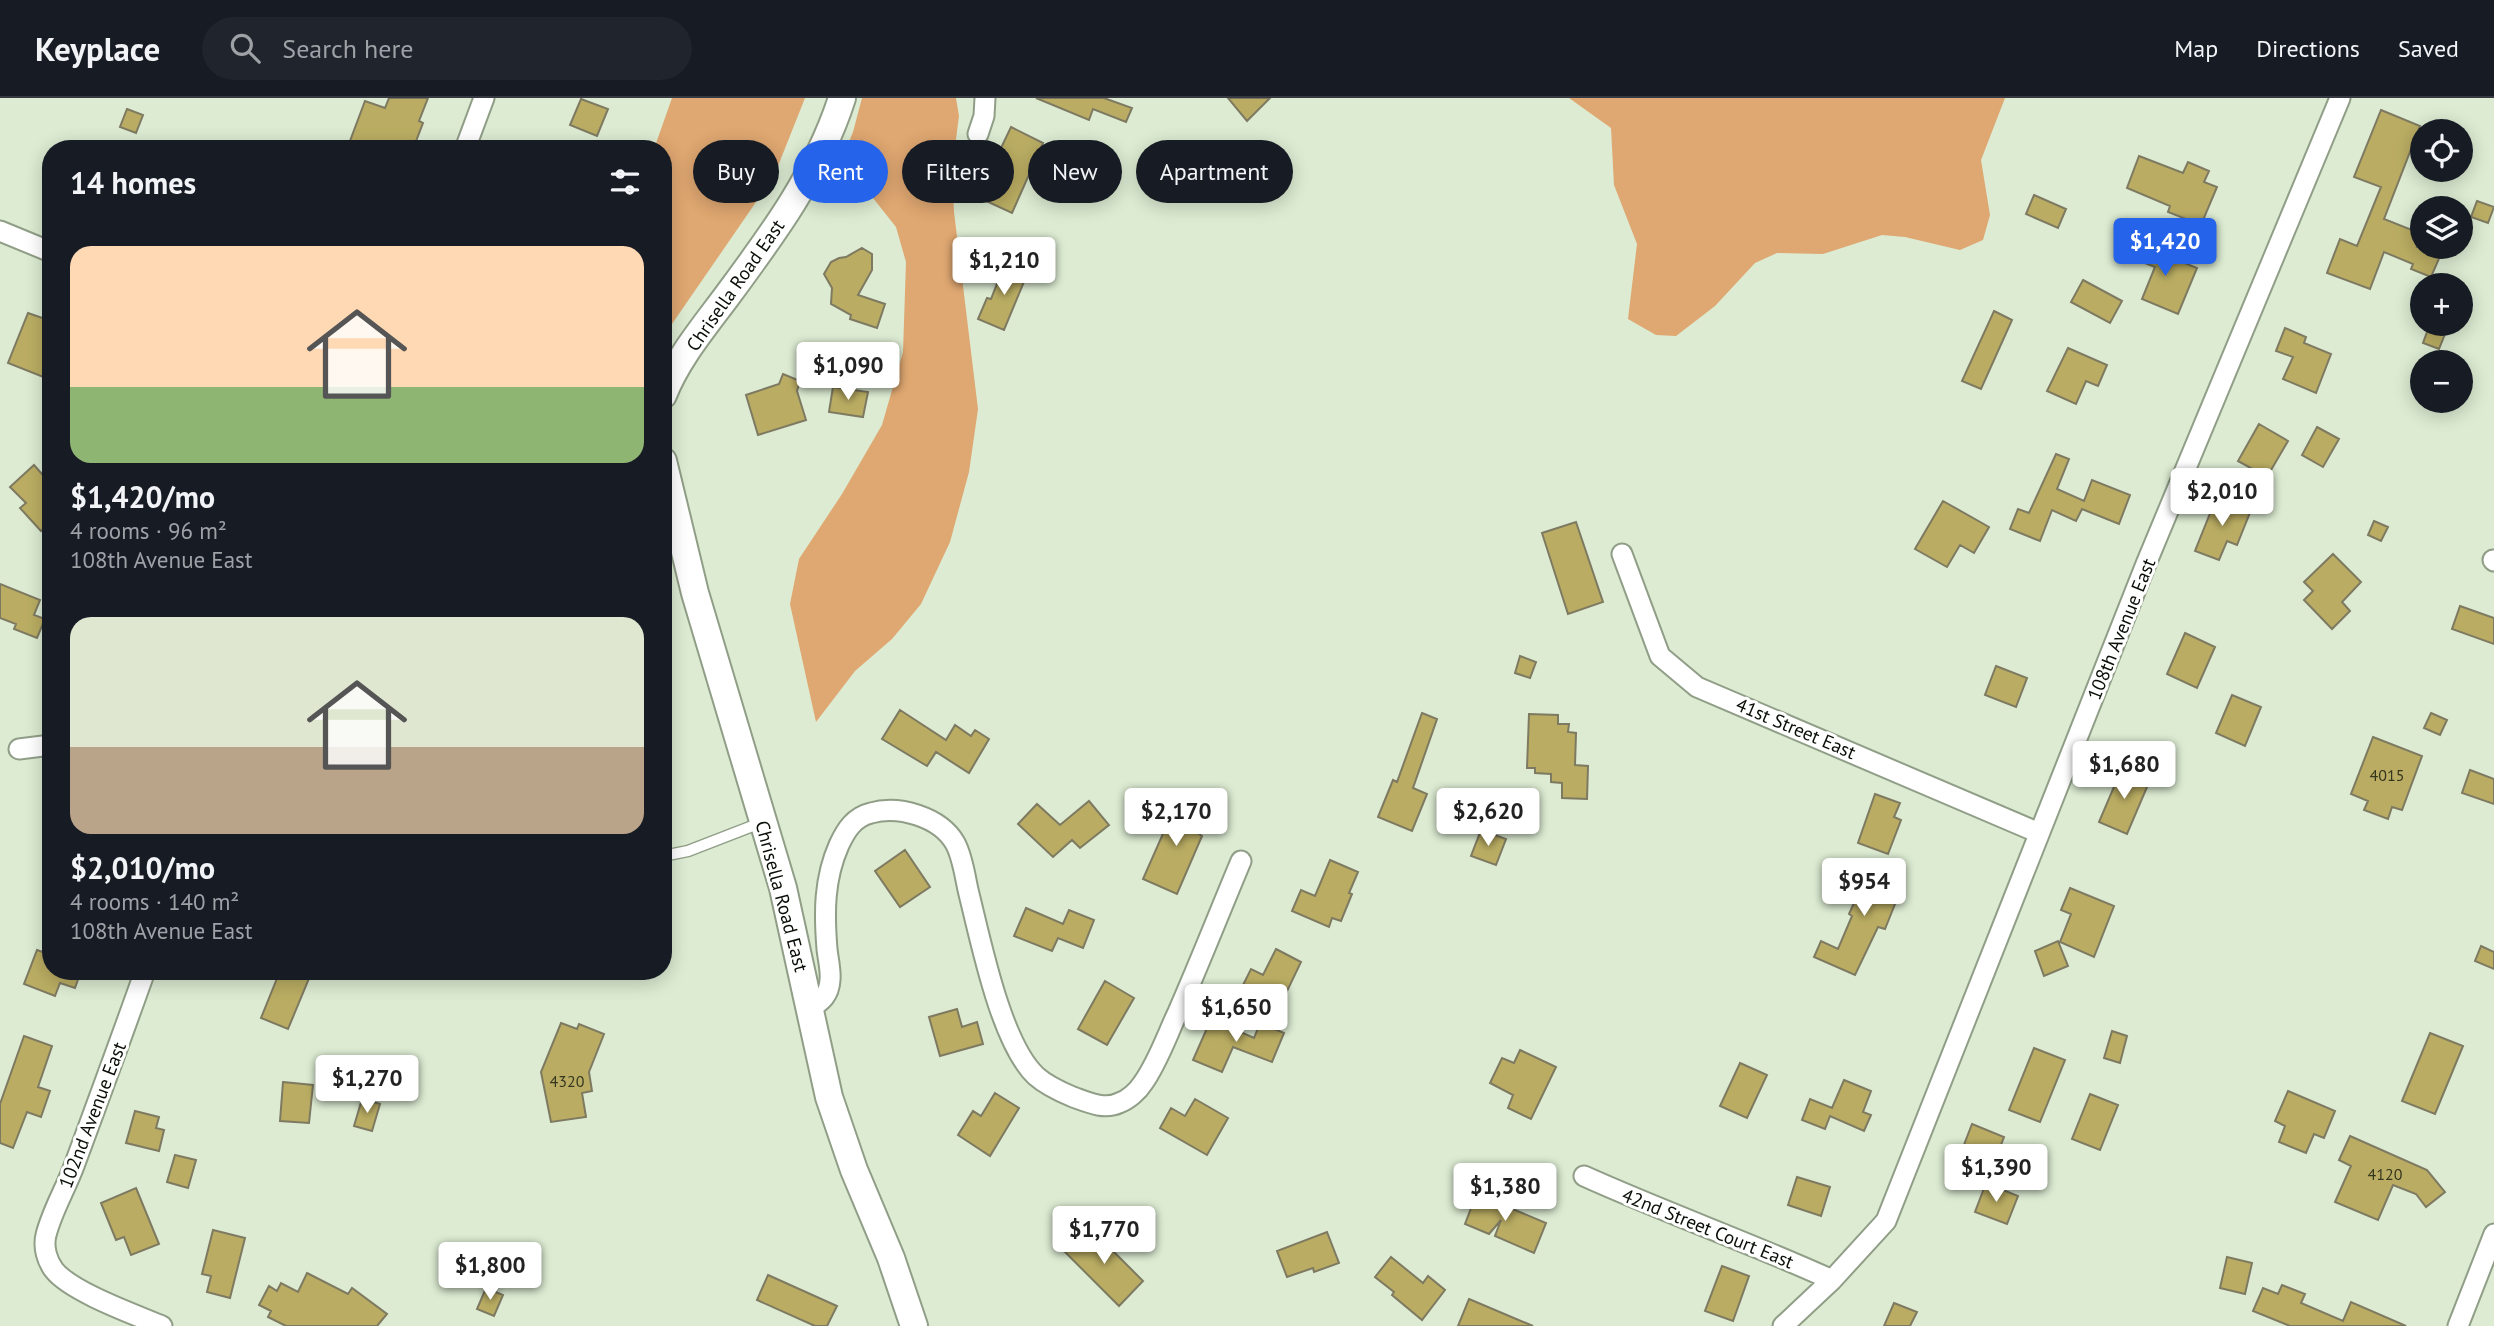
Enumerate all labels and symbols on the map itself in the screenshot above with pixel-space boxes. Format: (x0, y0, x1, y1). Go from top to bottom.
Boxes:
street label: Chrisella Road East (681, 214, 790, 356)
pin: $1,420 (2108, 218, 2222, 278)
pin: $1,210 (947, 238, 1061, 297)
pin: $1,090 (791, 342, 905, 402)
pin: $2,010 (2165, 468, 2279, 528)
street label: 108th Avenue East (2082, 554, 2161, 703)
street label: 41st Street East (1732, 692, 1860, 764)
pin: $1,680 (2067, 742, 2181, 801)
house number: 4015 (2370, 765, 2404, 785)
pin: $2,170 (1119, 788, 1233, 848)
pin: $2,620 (1431, 788, 1545, 848)
street label: Chrisella Road East (750, 818, 814, 975)
pin: $954 (1823, 858, 1905, 918)
pin: $1,650 (1179, 984, 1293, 1044)
street label: 102nd Avenue East (53, 1038, 131, 1191)
pin: $1,270 (310, 1056, 424, 1115)
house number: 4320 (550, 1071, 585, 1091)
pin: $1,390 (1939, 1144, 2053, 1204)
pin: $1,380 (1448, 1164, 1562, 1223)
house number: 4120 (2368, 1164, 2403, 1184)
street label: 42nd Street Court East (1619, 1183, 1798, 1274)
pin: $1,770 (1047, 1206, 1161, 1266)
pin: $1,800 (433, 1242, 547, 1302)

